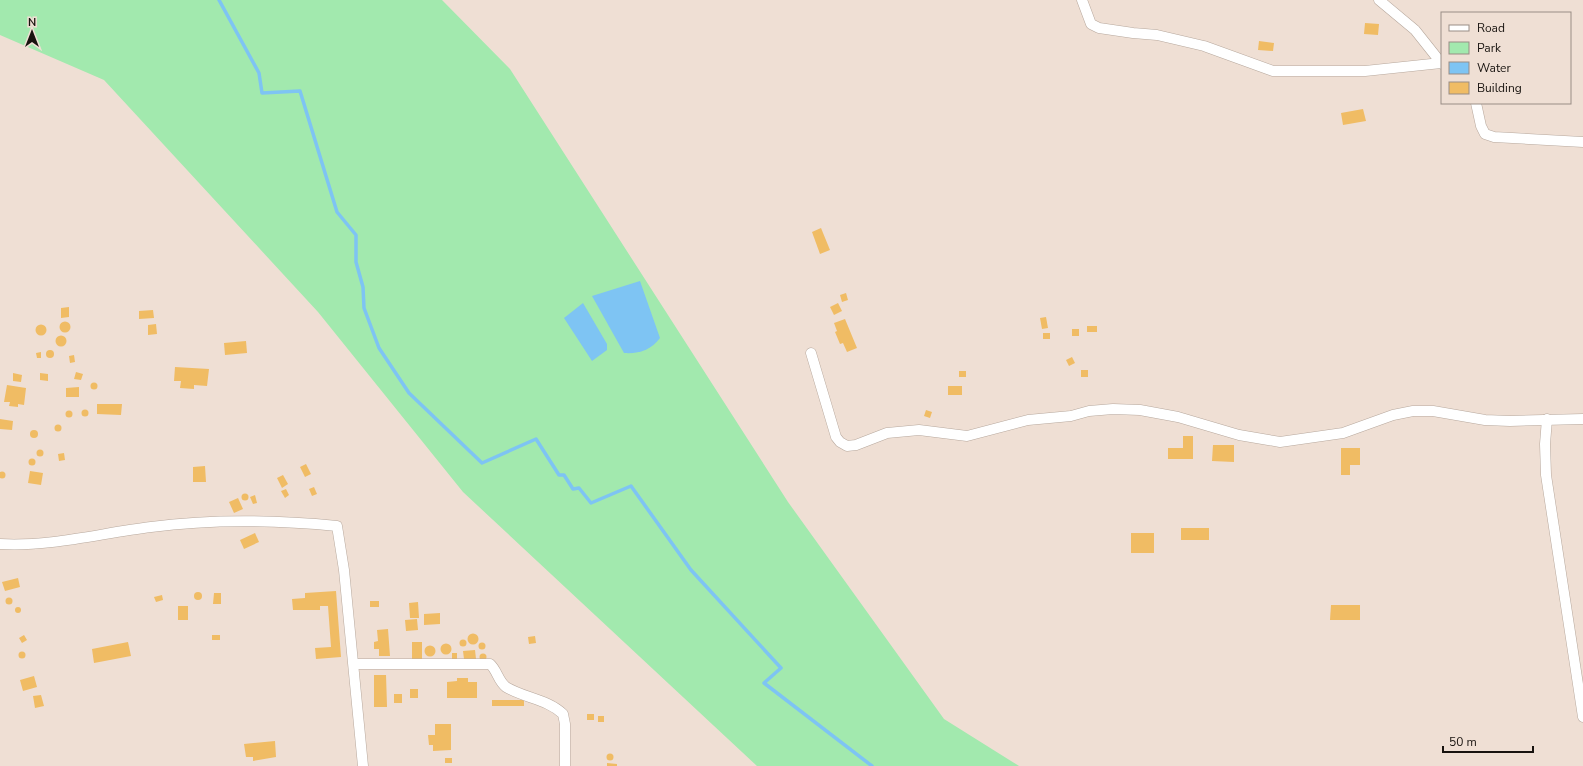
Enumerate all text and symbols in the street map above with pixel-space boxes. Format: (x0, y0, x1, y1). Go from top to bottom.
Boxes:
north arrow (12, 12, 52, 52)
legend (1441, 12, 1571, 104)
text: N (28, 15, 36, 30)
text: Road (1477, 20, 1505, 36)
text: Park (1477, 40, 1502, 56)
text: Water (1477, 60, 1511, 76)
text: Building (1477, 80, 1522, 96)
scale bar (1443, 728, 1533, 754)
text: 50 m (1449, 734, 1477, 750)

